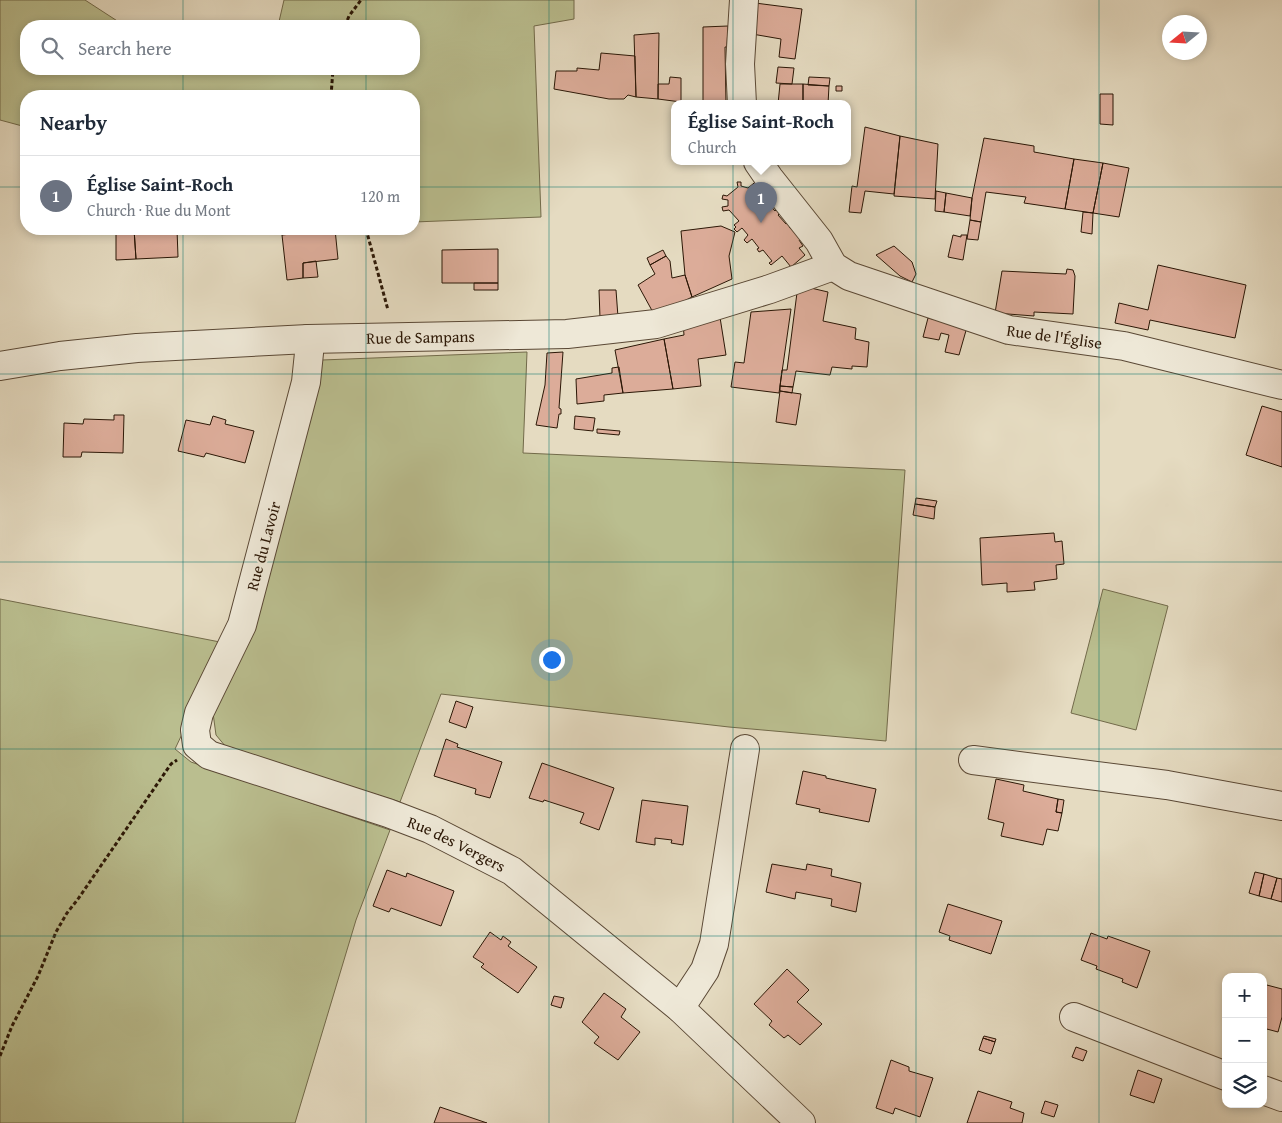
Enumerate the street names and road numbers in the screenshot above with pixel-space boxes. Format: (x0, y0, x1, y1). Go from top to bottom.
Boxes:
street label: Rue de l'Église (1005, 318, 1104, 355)
street label: Rue de Sampans (366, 324, 475, 350)
street label: Rue du Lavoir (240, 498, 287, 593)
street label: Rue des Vergers (404, 810, 510, 878)

